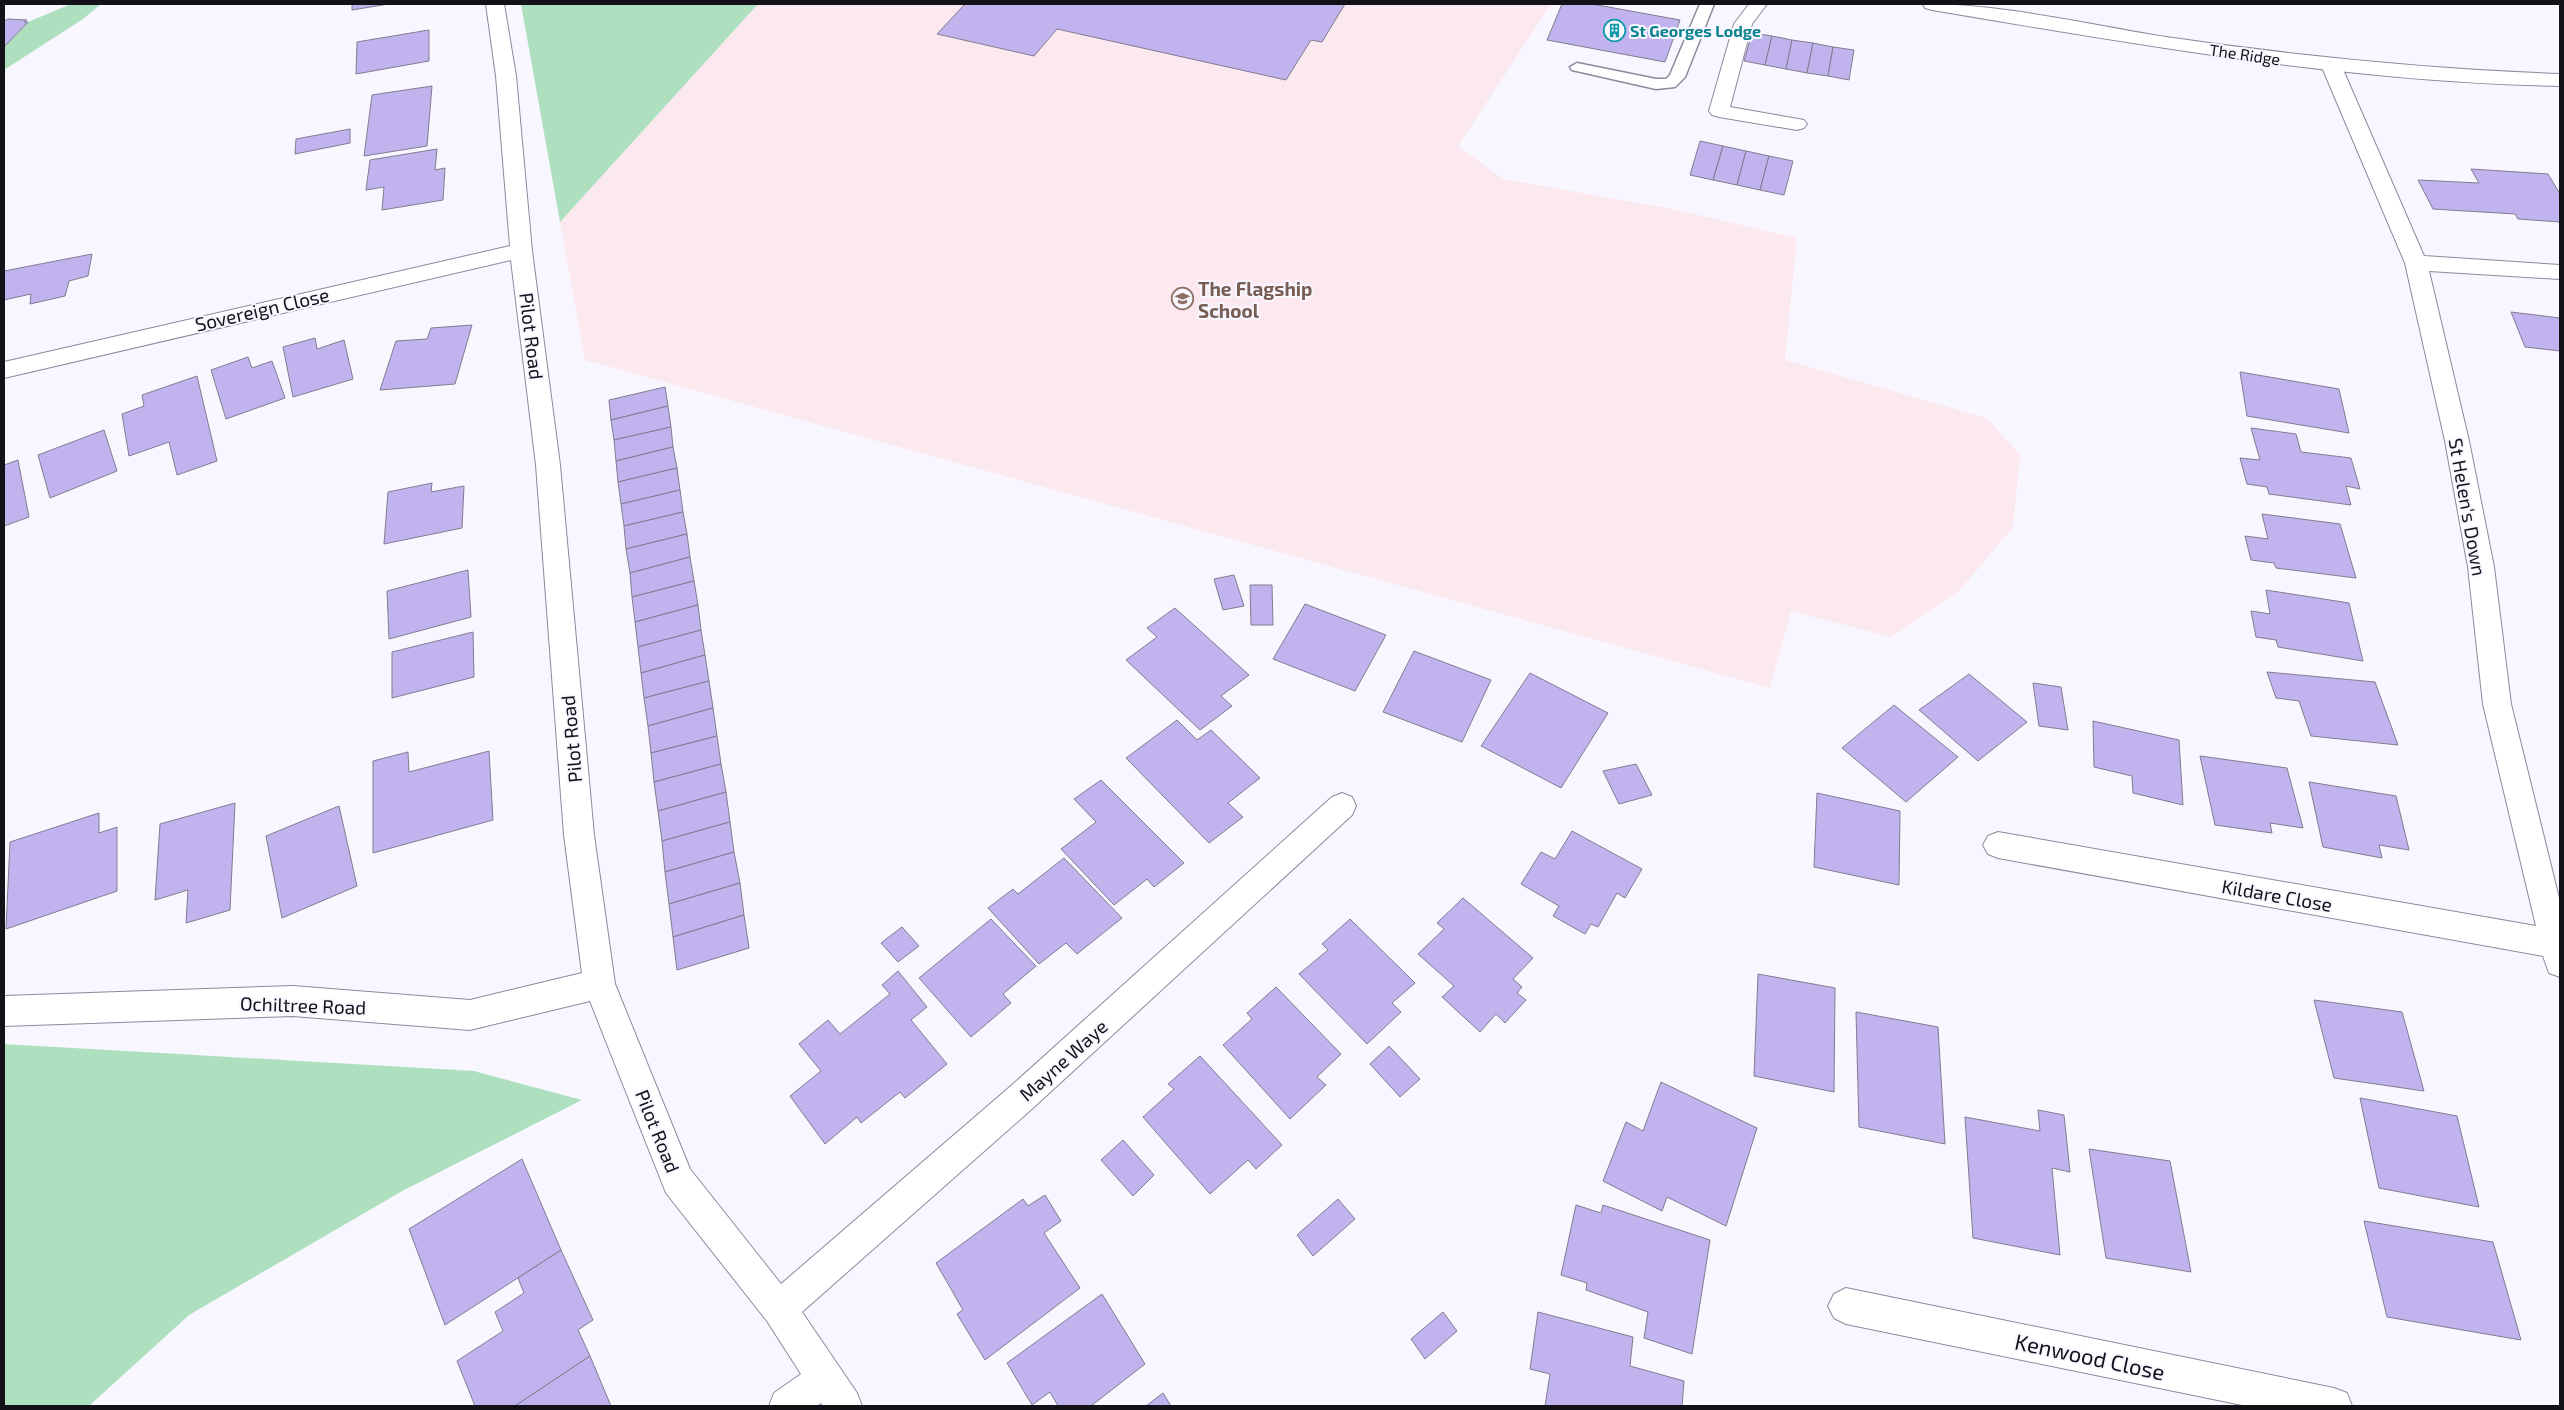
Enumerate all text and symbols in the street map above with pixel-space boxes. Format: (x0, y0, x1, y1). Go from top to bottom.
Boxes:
building icon: St Georges Lodge (1602, 18, 1626, 42)
place label: St Georges Lodge (1630, 21, 1761, 40)
street label: The Ridge (2208, 40, 2282, 68)
place label: The Flagship School (1198, 277, 1313, 322)
street label: Sovereign Close (193, 282, 331, 336)
school or university icon: The Flagship School (1170, 287, 1194, 311)
street label: Pilot Road (515, 291, 549, 381)
street label: St Helen's Down (2445, 436, 2491, 578)
street label: Pilot Road (556, 694, 586, 784)
street label: Kildare Close (2220, 874, 2334, 916)
street label: Ochiltree Road (240, 991, 366, 1019)
street label: Mayne Waye (1014, 1014, 1112, 1106)
street label: Pilot Road (631, 1086, 685, 1176)
street label: Kenwood Close (2013, 1327, 2167, 1385)

